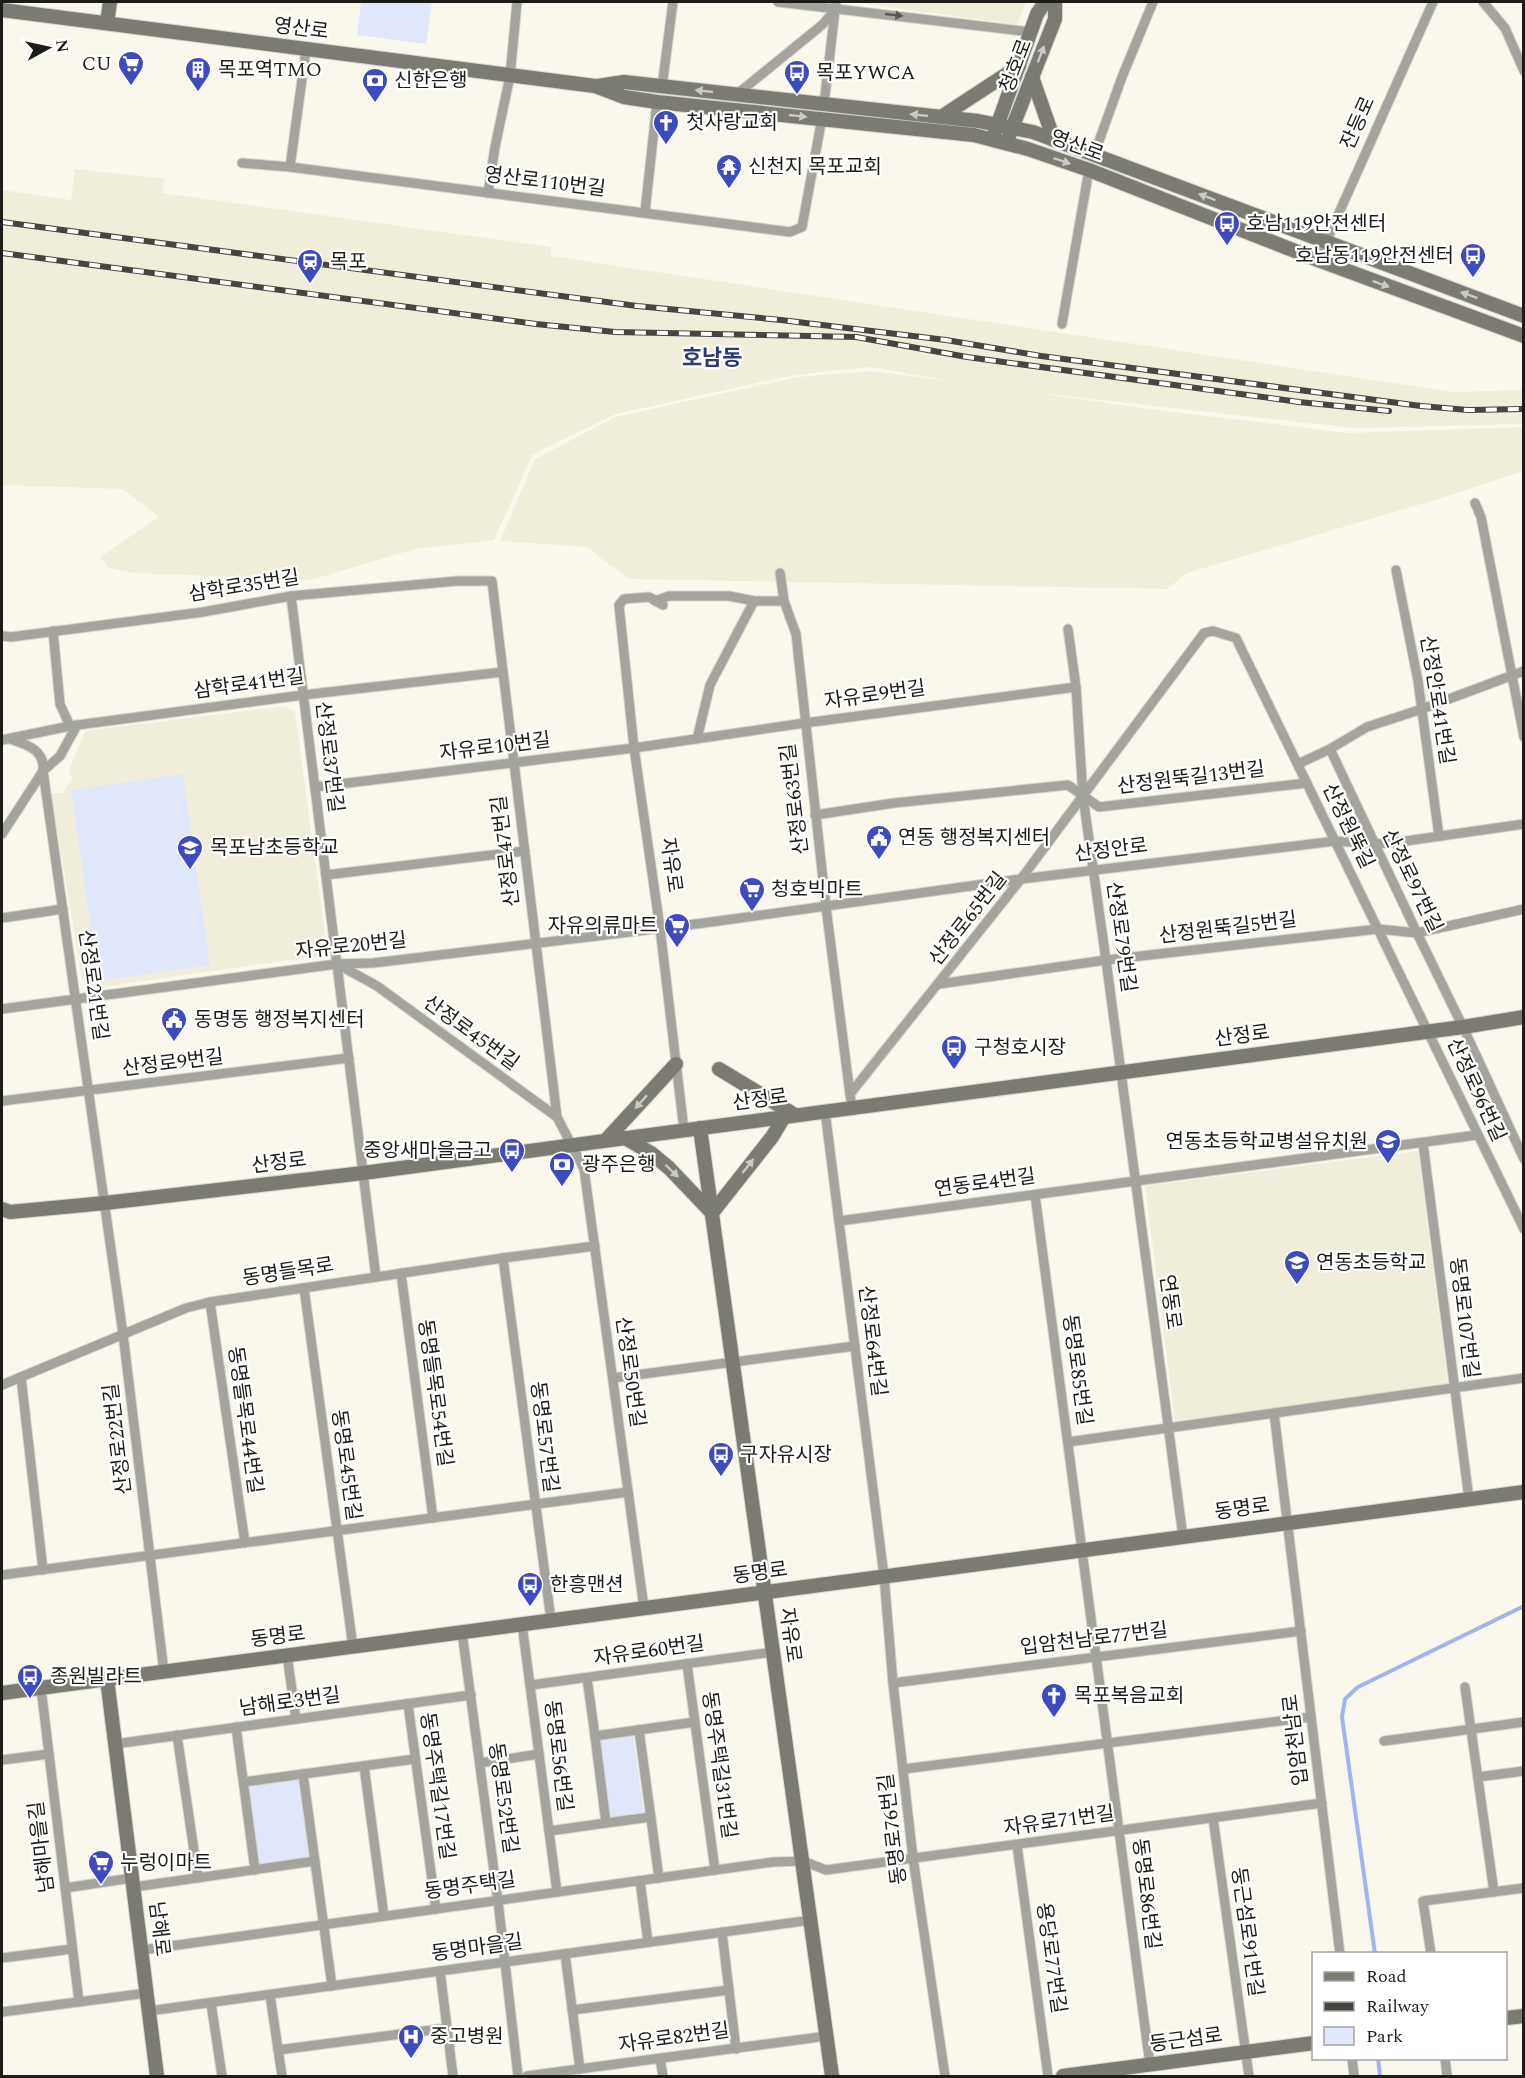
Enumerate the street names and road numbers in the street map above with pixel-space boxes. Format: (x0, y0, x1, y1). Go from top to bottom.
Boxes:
street label: 영산로 (272, 11, 330, 47)
street label: 청호로 (992, 35, 1040, 97)
street label: 잔등로 (1333, 92, 1383, 154)
street label: 영산로 (1046, 122, 1108, 170)
street label: 영산로110번길 (483, 160, 607, 204)
street label: 삼학로35번길 (186, 562, 302, 610)
street label: 산정안로41번길 (1412, 633, 1462, 767)
street label: 삼학로41번길 (191, 661, 307, 707)
street label: 자유로9번길 (822, 673, 928, 717)
street label: 산정로37번길 (307, 700, 351, 814)
street label: 자유로10번길 (438, 725, 552, 769)
street label: 산정로63번길 (773, 742, 817, 856)
street label: 산정원뚝길13번길 (1115, 754, 1267, 802)
street label: 산정원뚝길 (1314, 778, 1382, 874)
street label: 산정로47번길 (484, 794, 528, 908)
street label: 산정로97번길 (1374, 824, 1450, 938)
street label: 산정안로 (1073, 831, 1149, 869)
street label: 자유로 (652, 836, 690, 894)
street label: 산정로65번길 (922, 866, 1014, 972)
street label: 산정로79번길 (1098, 879, 1144, 995)
street label: 산정원뚝길5번길 (1157, 905, 1299, 951)
street label: 자유로20번길 (294, 925, 408, 967)
street label: 산정로21번길 (70, 927, 116, 1043)
street label: 산정로45번길 (417, 988, 525, 1078)
street label: 산정로 (1213, 1017, 1271, 1055)
street label: 산정로96번길 (1439, 1033, 1513, 1147)
street label: 산정로9번길 (121, 1042, 225, 1084)
street label: 산정로 (731, 1081, 789, 1119)
street label: 산정로 (250, 1145, 308, 1181)
street label: 연동로4번길 (932, 1161, 1038, 1205)
street label: 동명들목로 (240, 1250, 336, 1294)
street label: 동명로107번길 (1442, 1256, 1486, 1380)
street label: 연동로 (1151, 1273, 1189, 1331)
street label: 산정로64번길 (850, 1284, 894, 1398)
street label: 동명로85번길 (1054, 1312, 1100, 1428)
street label: 산정로50번길 (607, 1314, 653, 1430)
street label: 동명들목로54번길 (410, 1317, 460, 1469)
street label: 동명들목로44번길 (220, 1344, 270, 1496)
street label: 동명로57번길 (522, 1380, 566, 1494)
street label: 산정로22번길 (96, 1382, 140, 1496)
street label: 동명로45번길 (323, 1407, 369, 1523)
street label: 동명로 (1213, 1490, 1271, 1528)
street label: 동명로 (731, 1554, 789, 1592)
street label: 자유로 (771, 1606, 809, 1664)
street label: 입암천남로77번길 (1018, 1615, 1170, 1663)
street label: 동명로 (249, 1619, 307, 1655)
street label: 자유로60번길 (591, 1628, 707, 1674)
street label: 남해로3번길 (237, 1680, 343, 1724)
street label: 동명주택길31번길 (694, 1689, 744, 1841)
street label: 입암천남로 (1276, 1693, 1316, 1787)
street label: 동명로56번길 (536, 1699, 580, 1813)
street label: 동명주택길17번길 (412, 1710, 462, 1862)
street label: 동명로52번길 (480, 1740, 526, 1856)
street label: 동명로76번길 (871, 1772, 915, 1886)
street label: 자유로71번길 (1001, 1798, 1117, 1844)
street label: 남해마을길 (22, 1800, 62, 1894)
street label: 동명로86번길 (1124, 1837, 1168, 1951)
street label: 동명주택길 (422, 1865, 518, 1907)
street label: 둥근섬로91번길 (1223, 1865, 1271, 1999)
street label: 남해로 (141, 1900, 177, 1958)
street label: 용당로77번길 (1028, 1900, 1074, 2016)
street label: 동명마을길 (429, 1927, 525, 1969)
street label: 자유로82번길 (616, 2015, 732, 2061)
street label: 둥근섬로 (1147, 2020, 1225, 2060)

